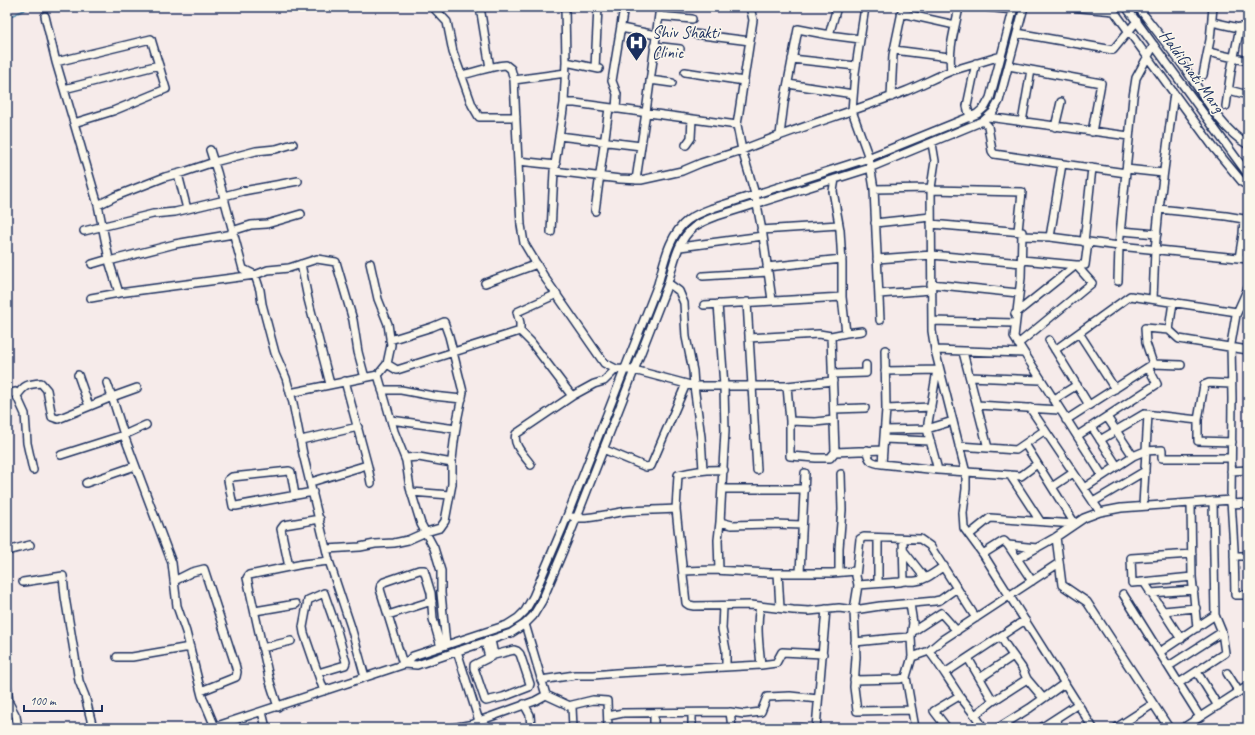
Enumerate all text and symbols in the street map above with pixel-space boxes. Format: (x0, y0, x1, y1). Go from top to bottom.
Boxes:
place label: Shiv Shakti Clinic (652, 22, 722, 63)
street label: HaldiGhati Marg (1155, 26, 1230, 117)
hospital icon: Shiv Shakti Clinic (623, 29, 649, 62)
scale bar (24, 687, 102, 713)
text: 100 m (30, 693, 57, 709)

